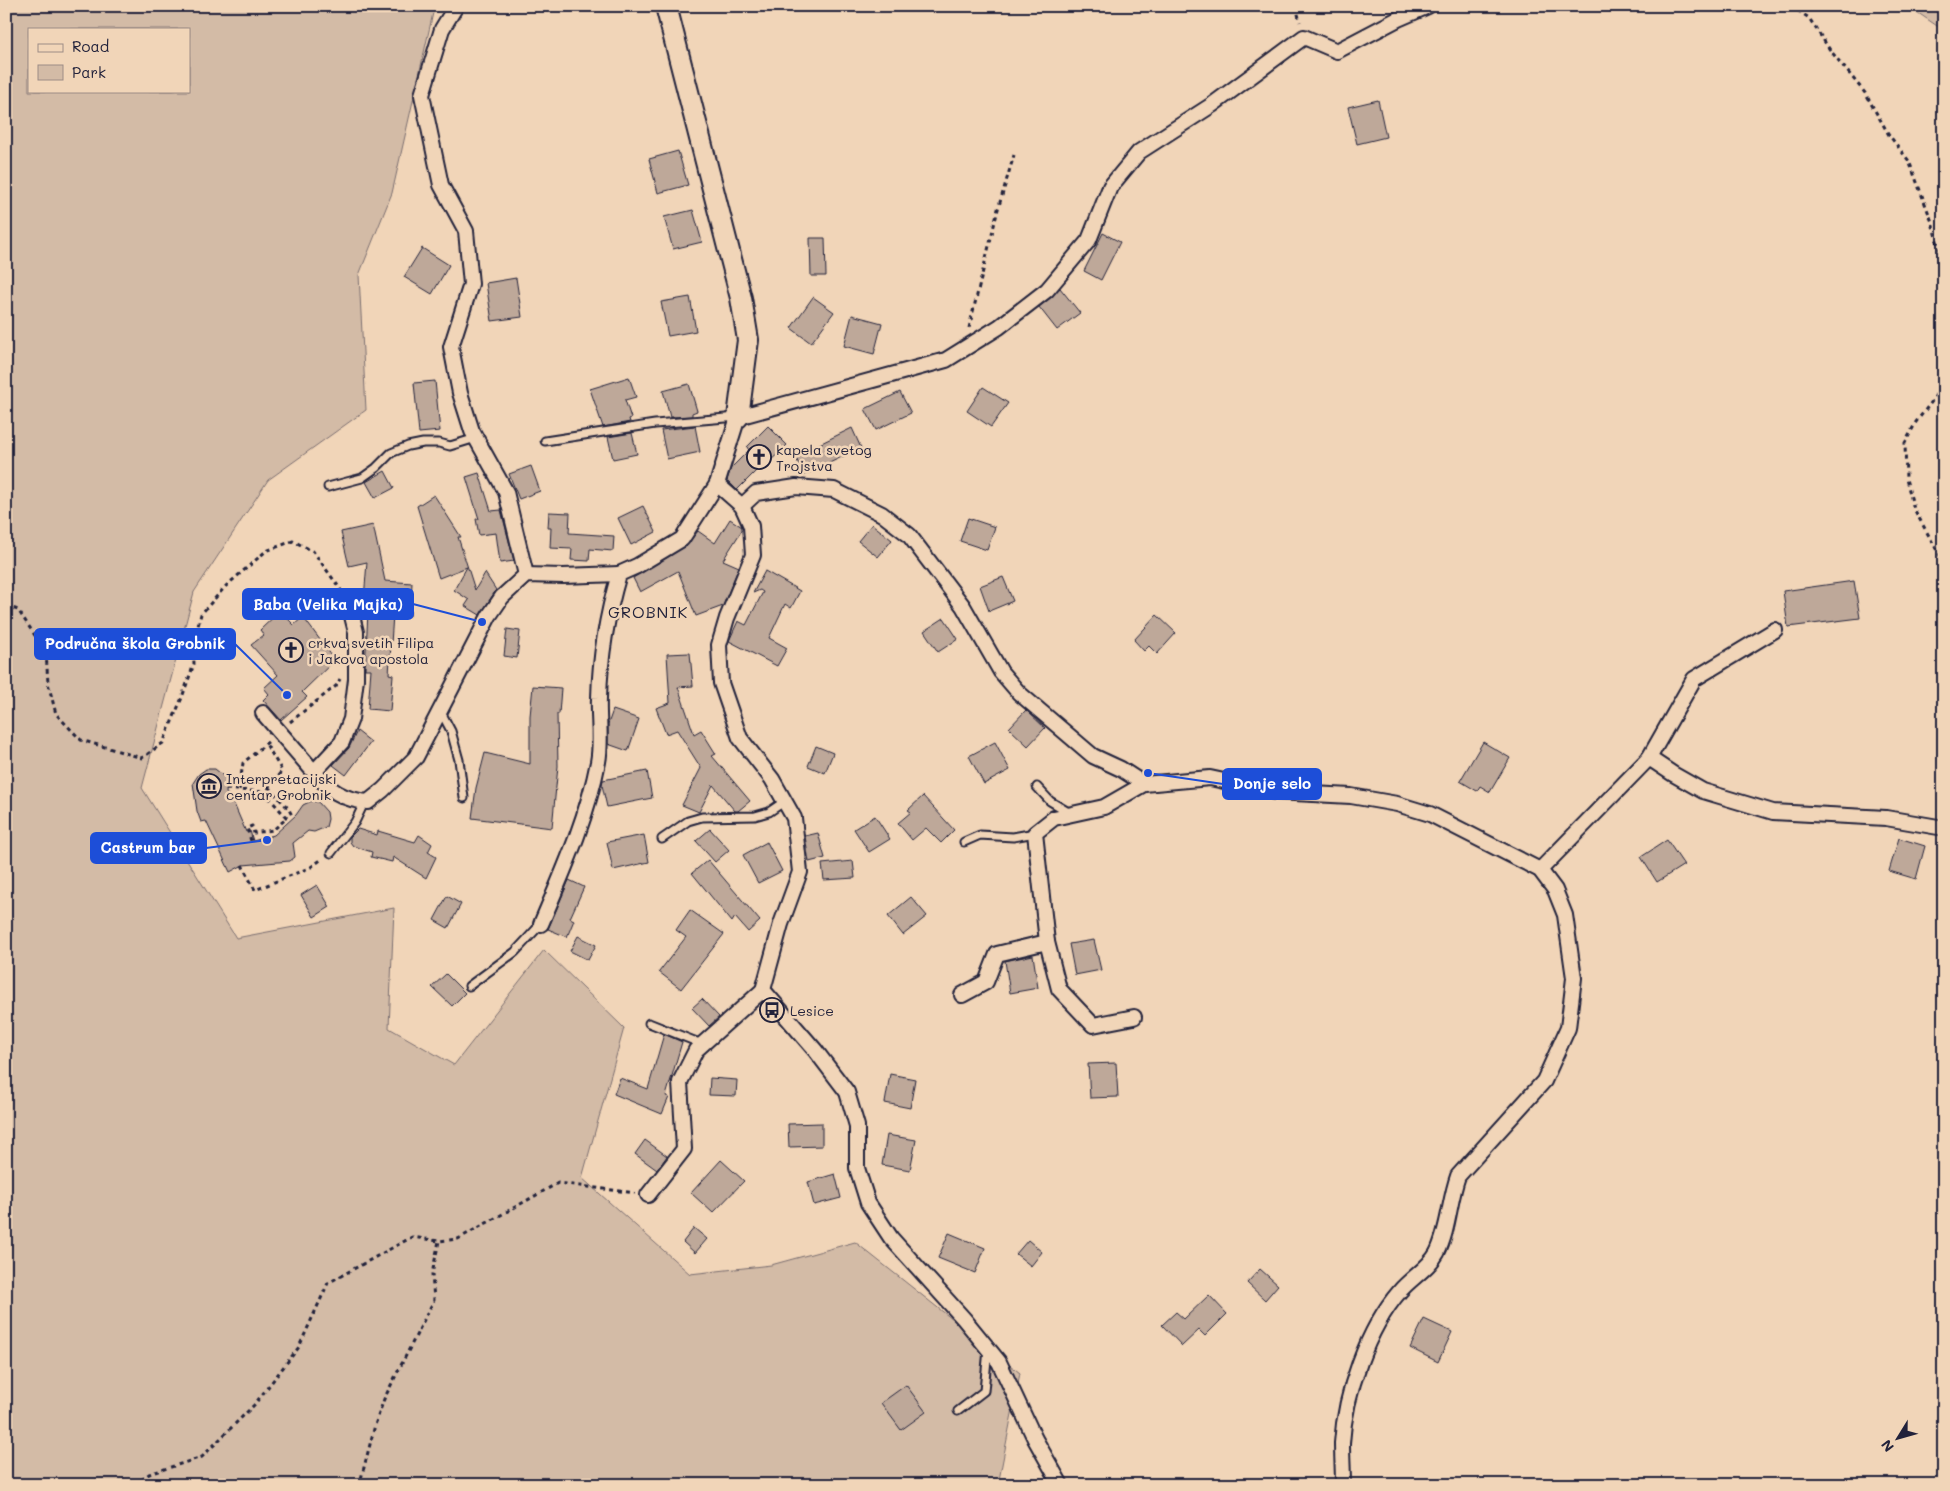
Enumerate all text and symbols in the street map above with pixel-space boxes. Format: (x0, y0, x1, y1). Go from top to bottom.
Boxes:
legend (28, 28, 190, 92)
text: Road (72, 36, 109, 56)
text: Park (72, 62, 106, 82)
place label: kapela svetog Trojstva (776, 440, 872, 475)
church icon: kapela svetog Trojstva (746, 444, 772, 470)
callout: Baba (Velika Majka) (243, 589, 413, 619)
text: Baba (Velika Majka) (253, 594, 403, 614)
district label: GROBNIK (608, 601, 688, 622)
callout: Područna škola Grobnik (35, 629, 235, 659)
text: Područna škola Grobnik (45, 633, 225, 653)
place label: crkva svetih Filipa i Jakova apostola (308, 633, 434, 668)
church icon: crkva svetih Filipa i Jakova apostola (278, 637, 304, 663)
place label: Interpretacijski centar Grobnik (226, 769, 337, 804)
callout: Donje selo (1223, 769, 1321, 799)
museum icon: Interpretacijski centar Grobnik (196, 773, 222, 799)
text: Donje selo (1233, 773, 1311, 793)
callout: Castrum bar (91, 833, 206, 863)
text: Castrum bar (101, 837, 196, 857)
bus stop icon: Lesice (759, 997, 785, 1023)
place label: Lesice (790, 1001, 834, 1020)
north arrow (1872, 1414, 1922, 1464)
text: N (1876, 1436, 1898, 1456)

